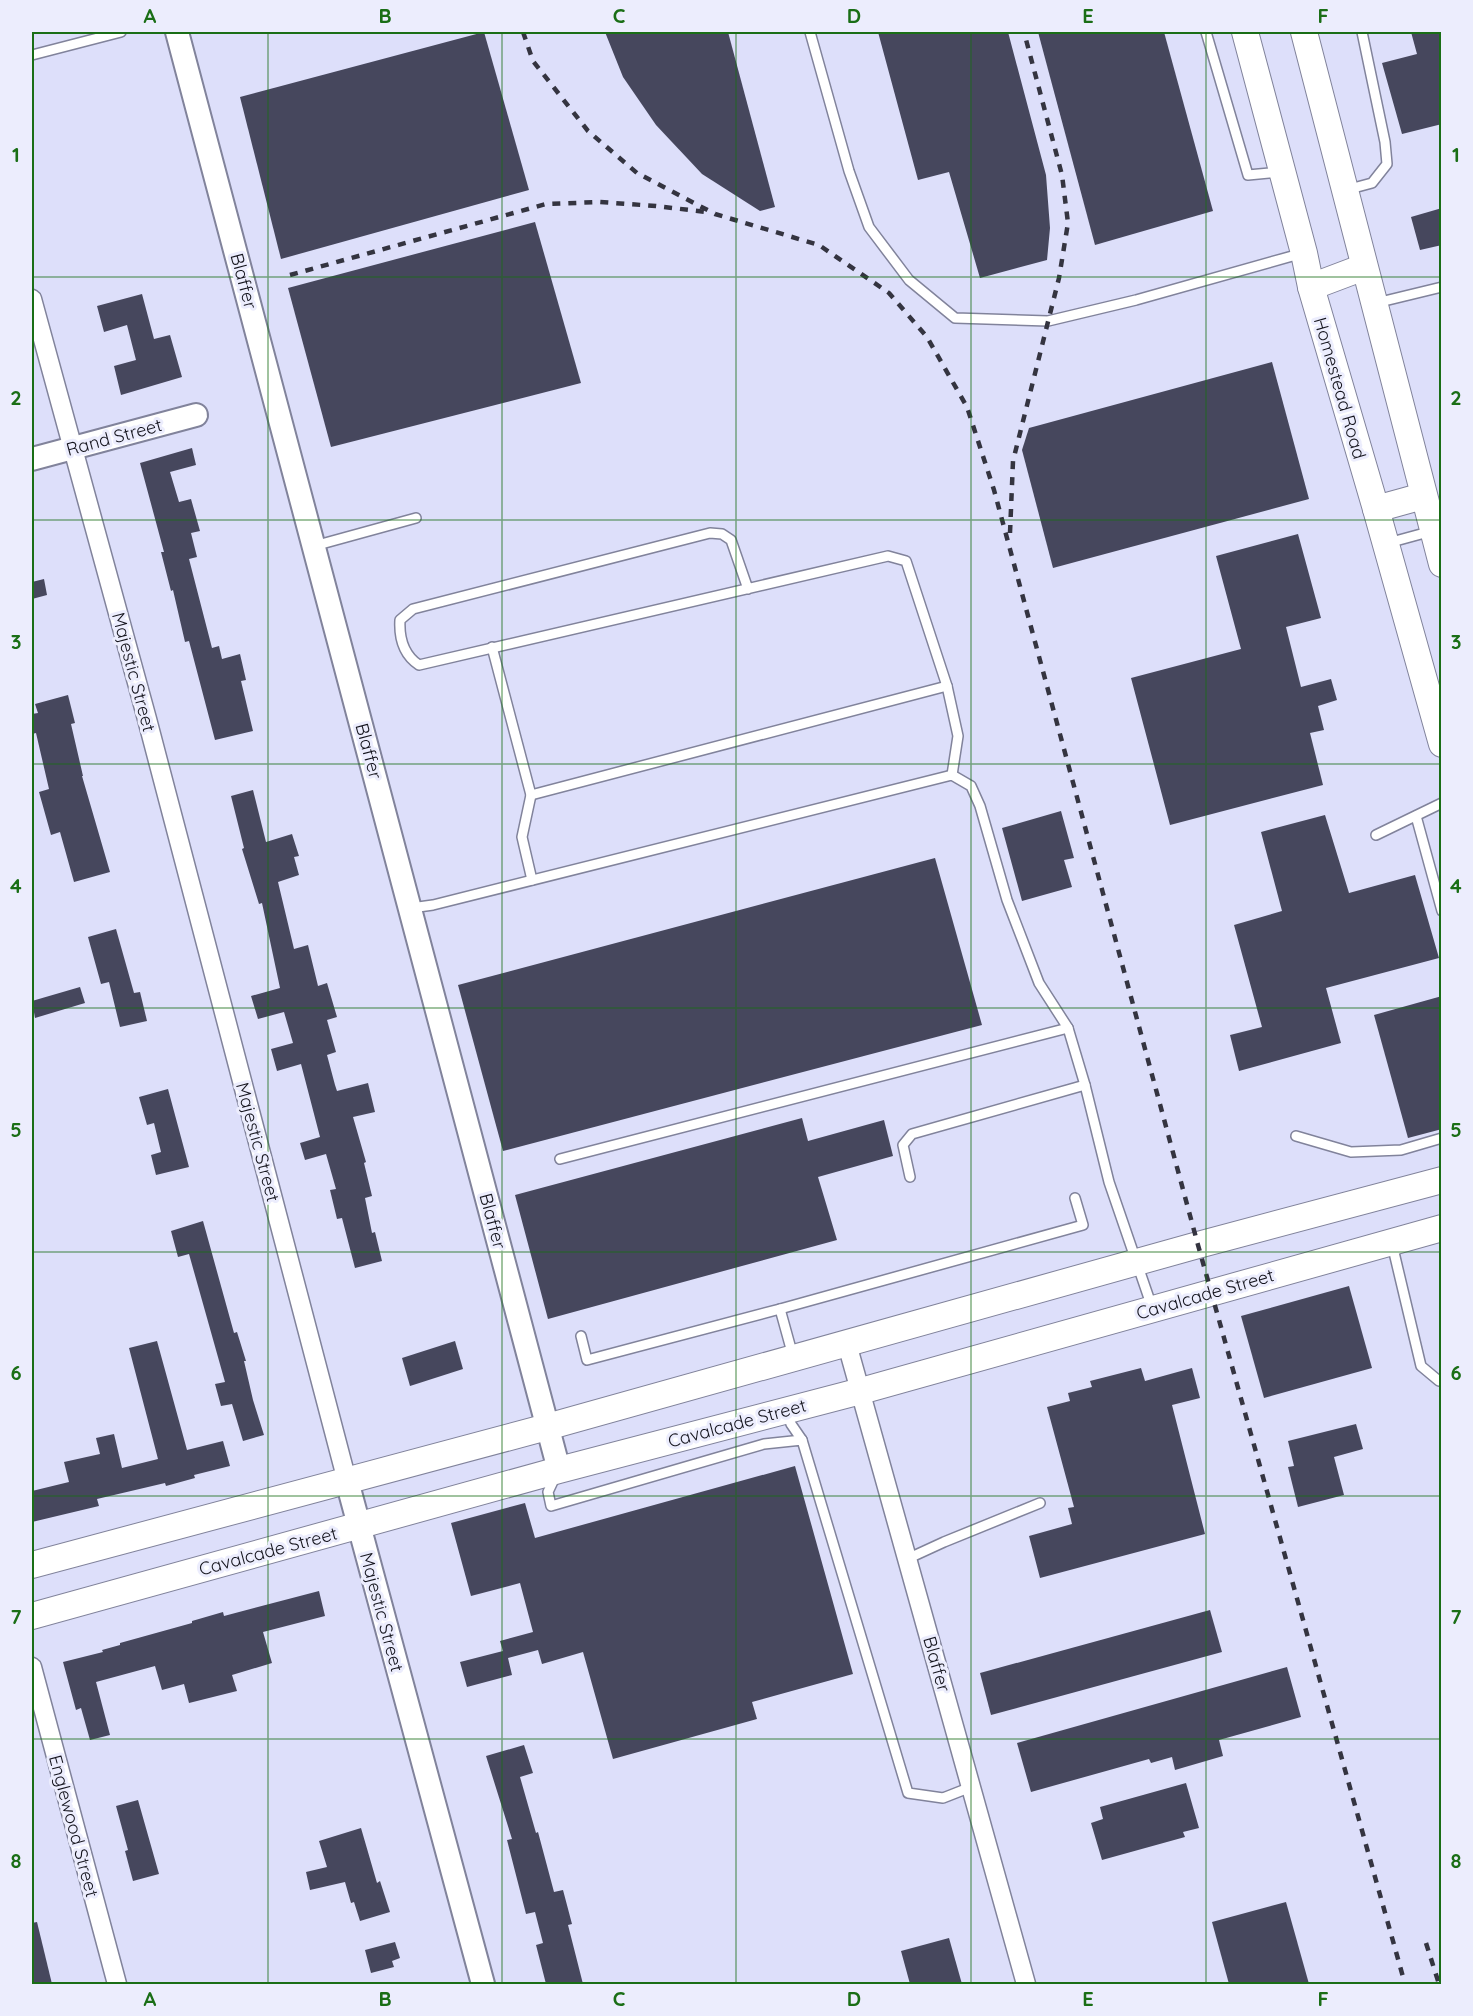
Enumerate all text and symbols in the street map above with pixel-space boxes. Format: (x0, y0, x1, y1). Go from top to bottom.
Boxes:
text: A (144, 3, 157, 28)
text: B (378, 3, 392, 28)
text: C (613, 3, 626, 28)
text: D (847, 3, 861, 28)
text: E (1082, 3, 1094, 28)
text: F (1317, 3, 1329, 28)
text: 1 (12, 142, 20, 167)
text: 1 (1452, 142, 1460, 167)
street label: Blaffer (226, 251, 262, 311)
street label: Homestead Road (1309, 314, 1371, 462)
text: 2 (10, 385, 22, 410)
text: 2 (1450, 385, 1462, 410)
street label: Rand Street (63, 413, 165, 461)
street label: Majestic Street (107, 610, 161, 734)
text: 3 (11, 629, 21, 654)
text: 3 (1451, 629, 1461, 654)
street label: Blaffer (351, 721, 387, 781)
text: 4 (10, 873, 22, 898)
text: 4 (1450, 873, 1462, 898)
street label: Majestic Street (231, 1080, 285, 1204)
text: 5 (10, 1117, 22, 1142)
text: 5 (1450, 1117, 1462, 1142)
street label: Blaffer (475, 1191, 511, 1251)
street label: Cavalcade Street (1133, 1263, 1277, 1325)
text: 6 (10, 1360, 22, 1385)
text: 6 (1450, 1360, 1462, 1385)
street label: Cavalcade Street (665, 1393, 809, 1453)
street label: Cavalcade Street (196, 1521, 340, 1581)
street label: Majestic Street (355, 1550, 409, 1674)
text: 7 (11, 1604, 22, 1629)
text: 7 (1451, 1604, 1462, 1629)
street label: Blaffer (918, 1634, 956, 1695)
street label: Englewood Street (44, 1752, 104, 1900)
text: 8 (11, 1848, 22, 1873)
text: 8 (1451, 1848, 1462, 1873)
text: A (144, 1986, 157, 2011)
text: B (378, 1986, 392, 2011)
text: C (613, 1986, 626, 2011)
text: D (847, 1986, 861, 2011)
text: E (1082, 1986, 1094, 2011)
text: F (1317, 1986, 1329, 2011)

